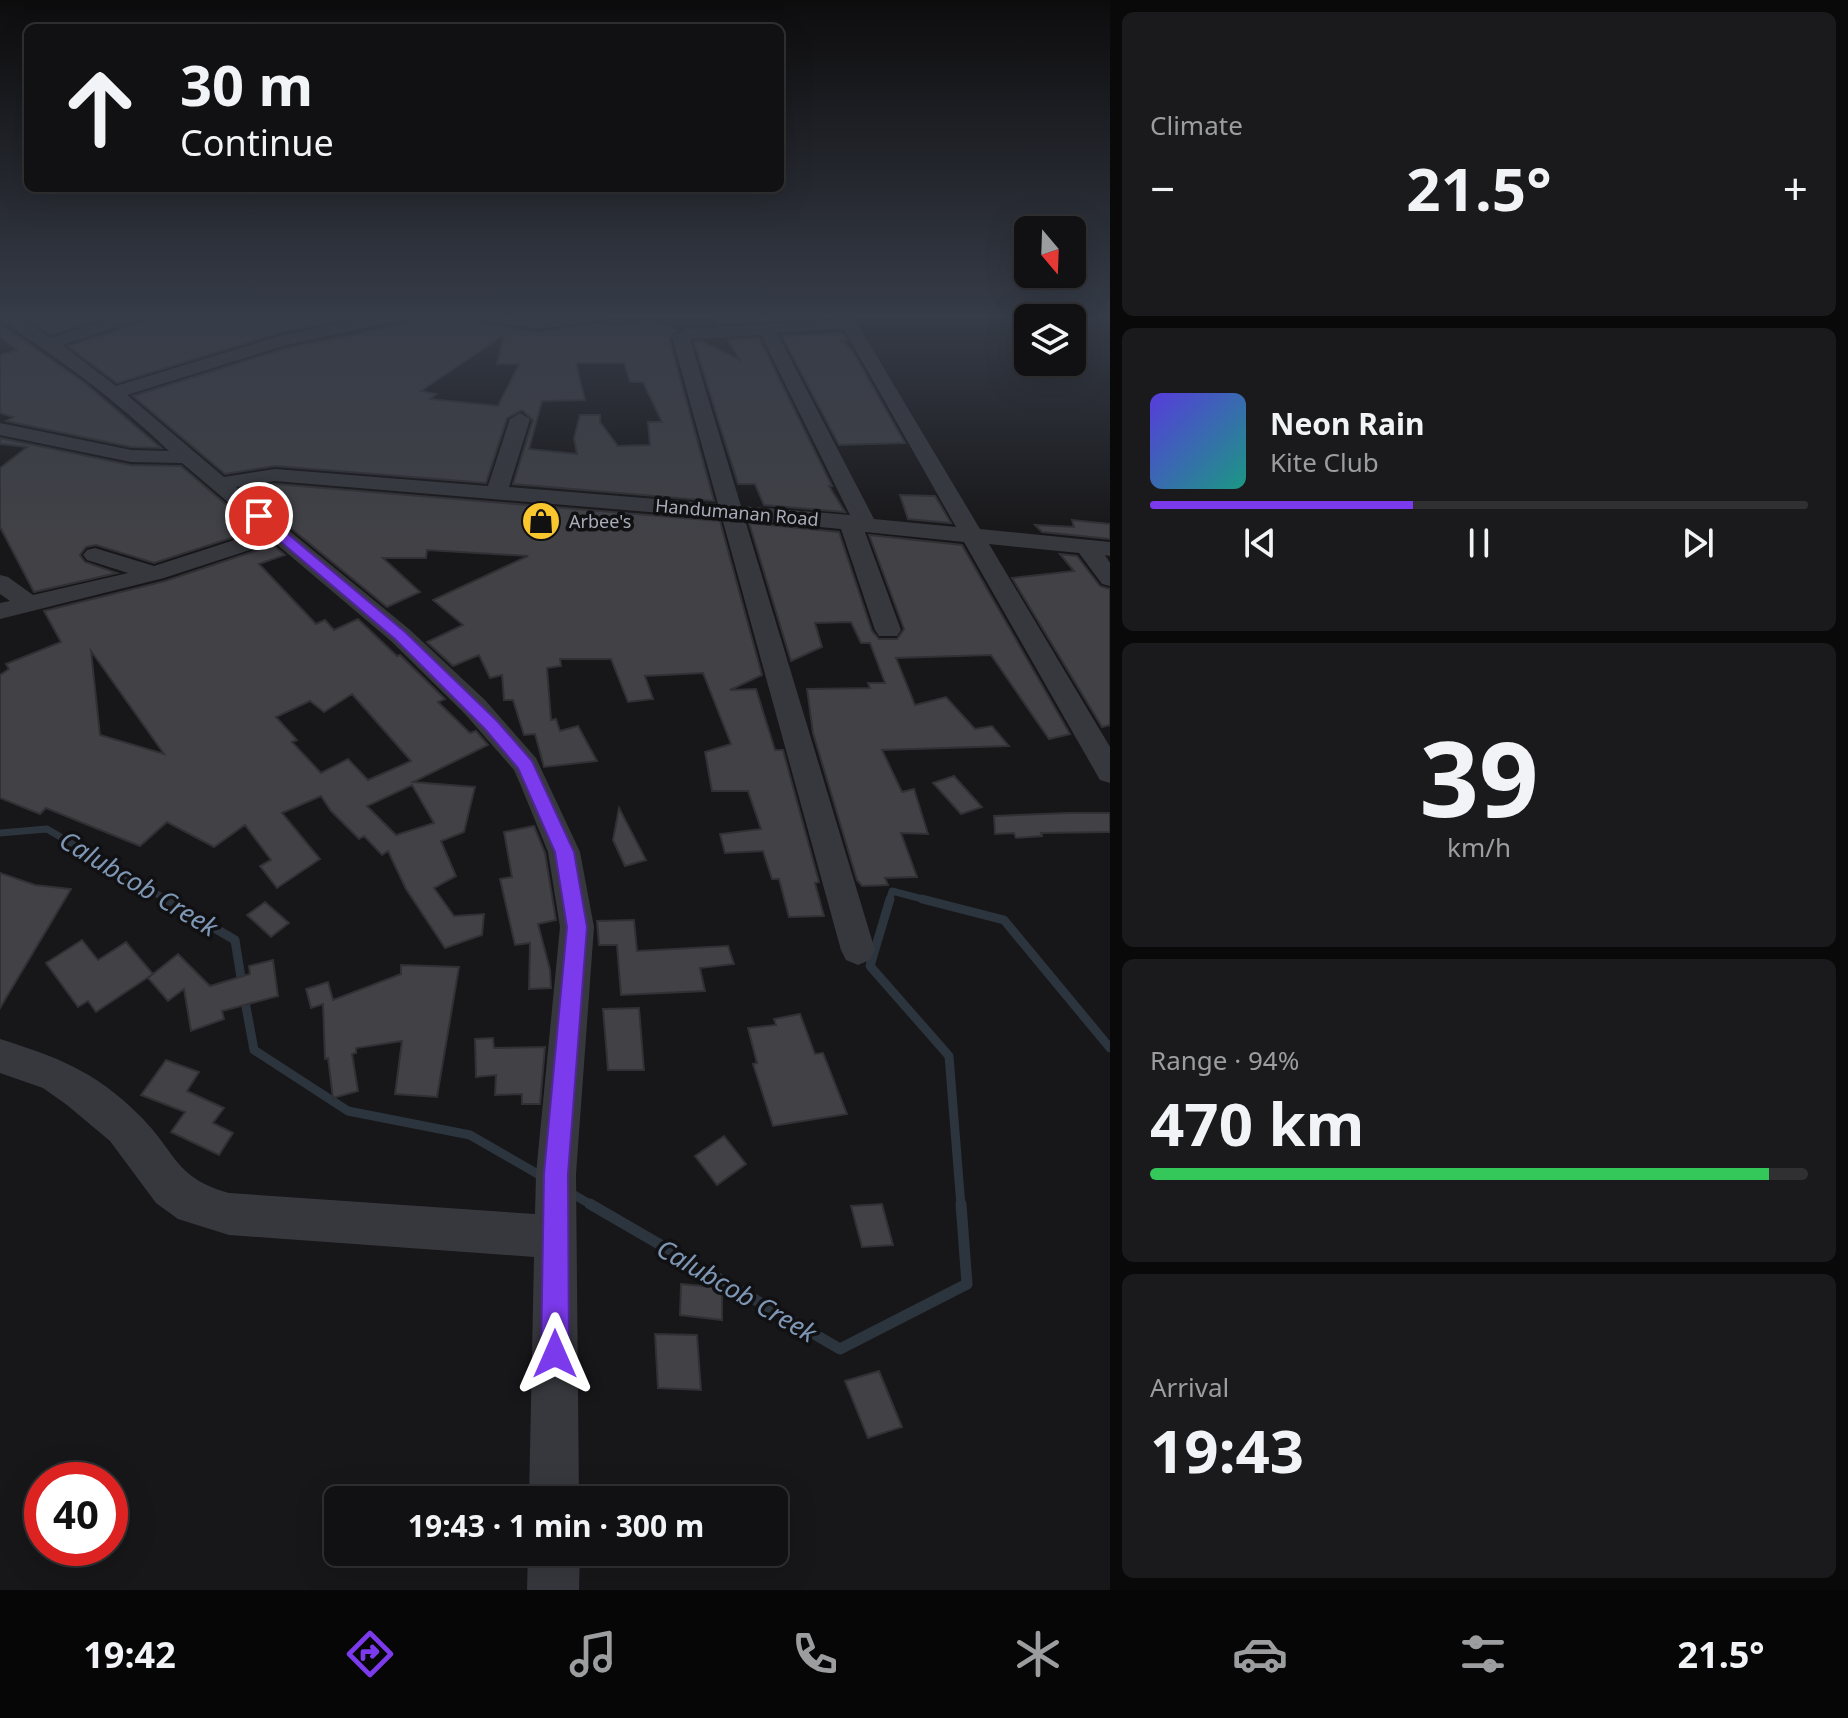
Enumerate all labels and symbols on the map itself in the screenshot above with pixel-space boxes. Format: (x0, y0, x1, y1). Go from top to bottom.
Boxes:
north arrow (1014, 216, 1086, 288)
pin (225, 482, 293, 550)
street label: Handumanan Road (654, 493, 820, 531)
shop icon: Arbee's (520, 500, 562, 542)
place label: Arbee's (569, 509, 631, 533)
water label: Calubcob Creek (53, 821, 226, 945)
water label: Calubcob Creek (650, 1230, 824, 1351)
position arrow (513, 1312, 597, 1396)
speed limit sign: 40 (24, 1462, 128, 1566)

